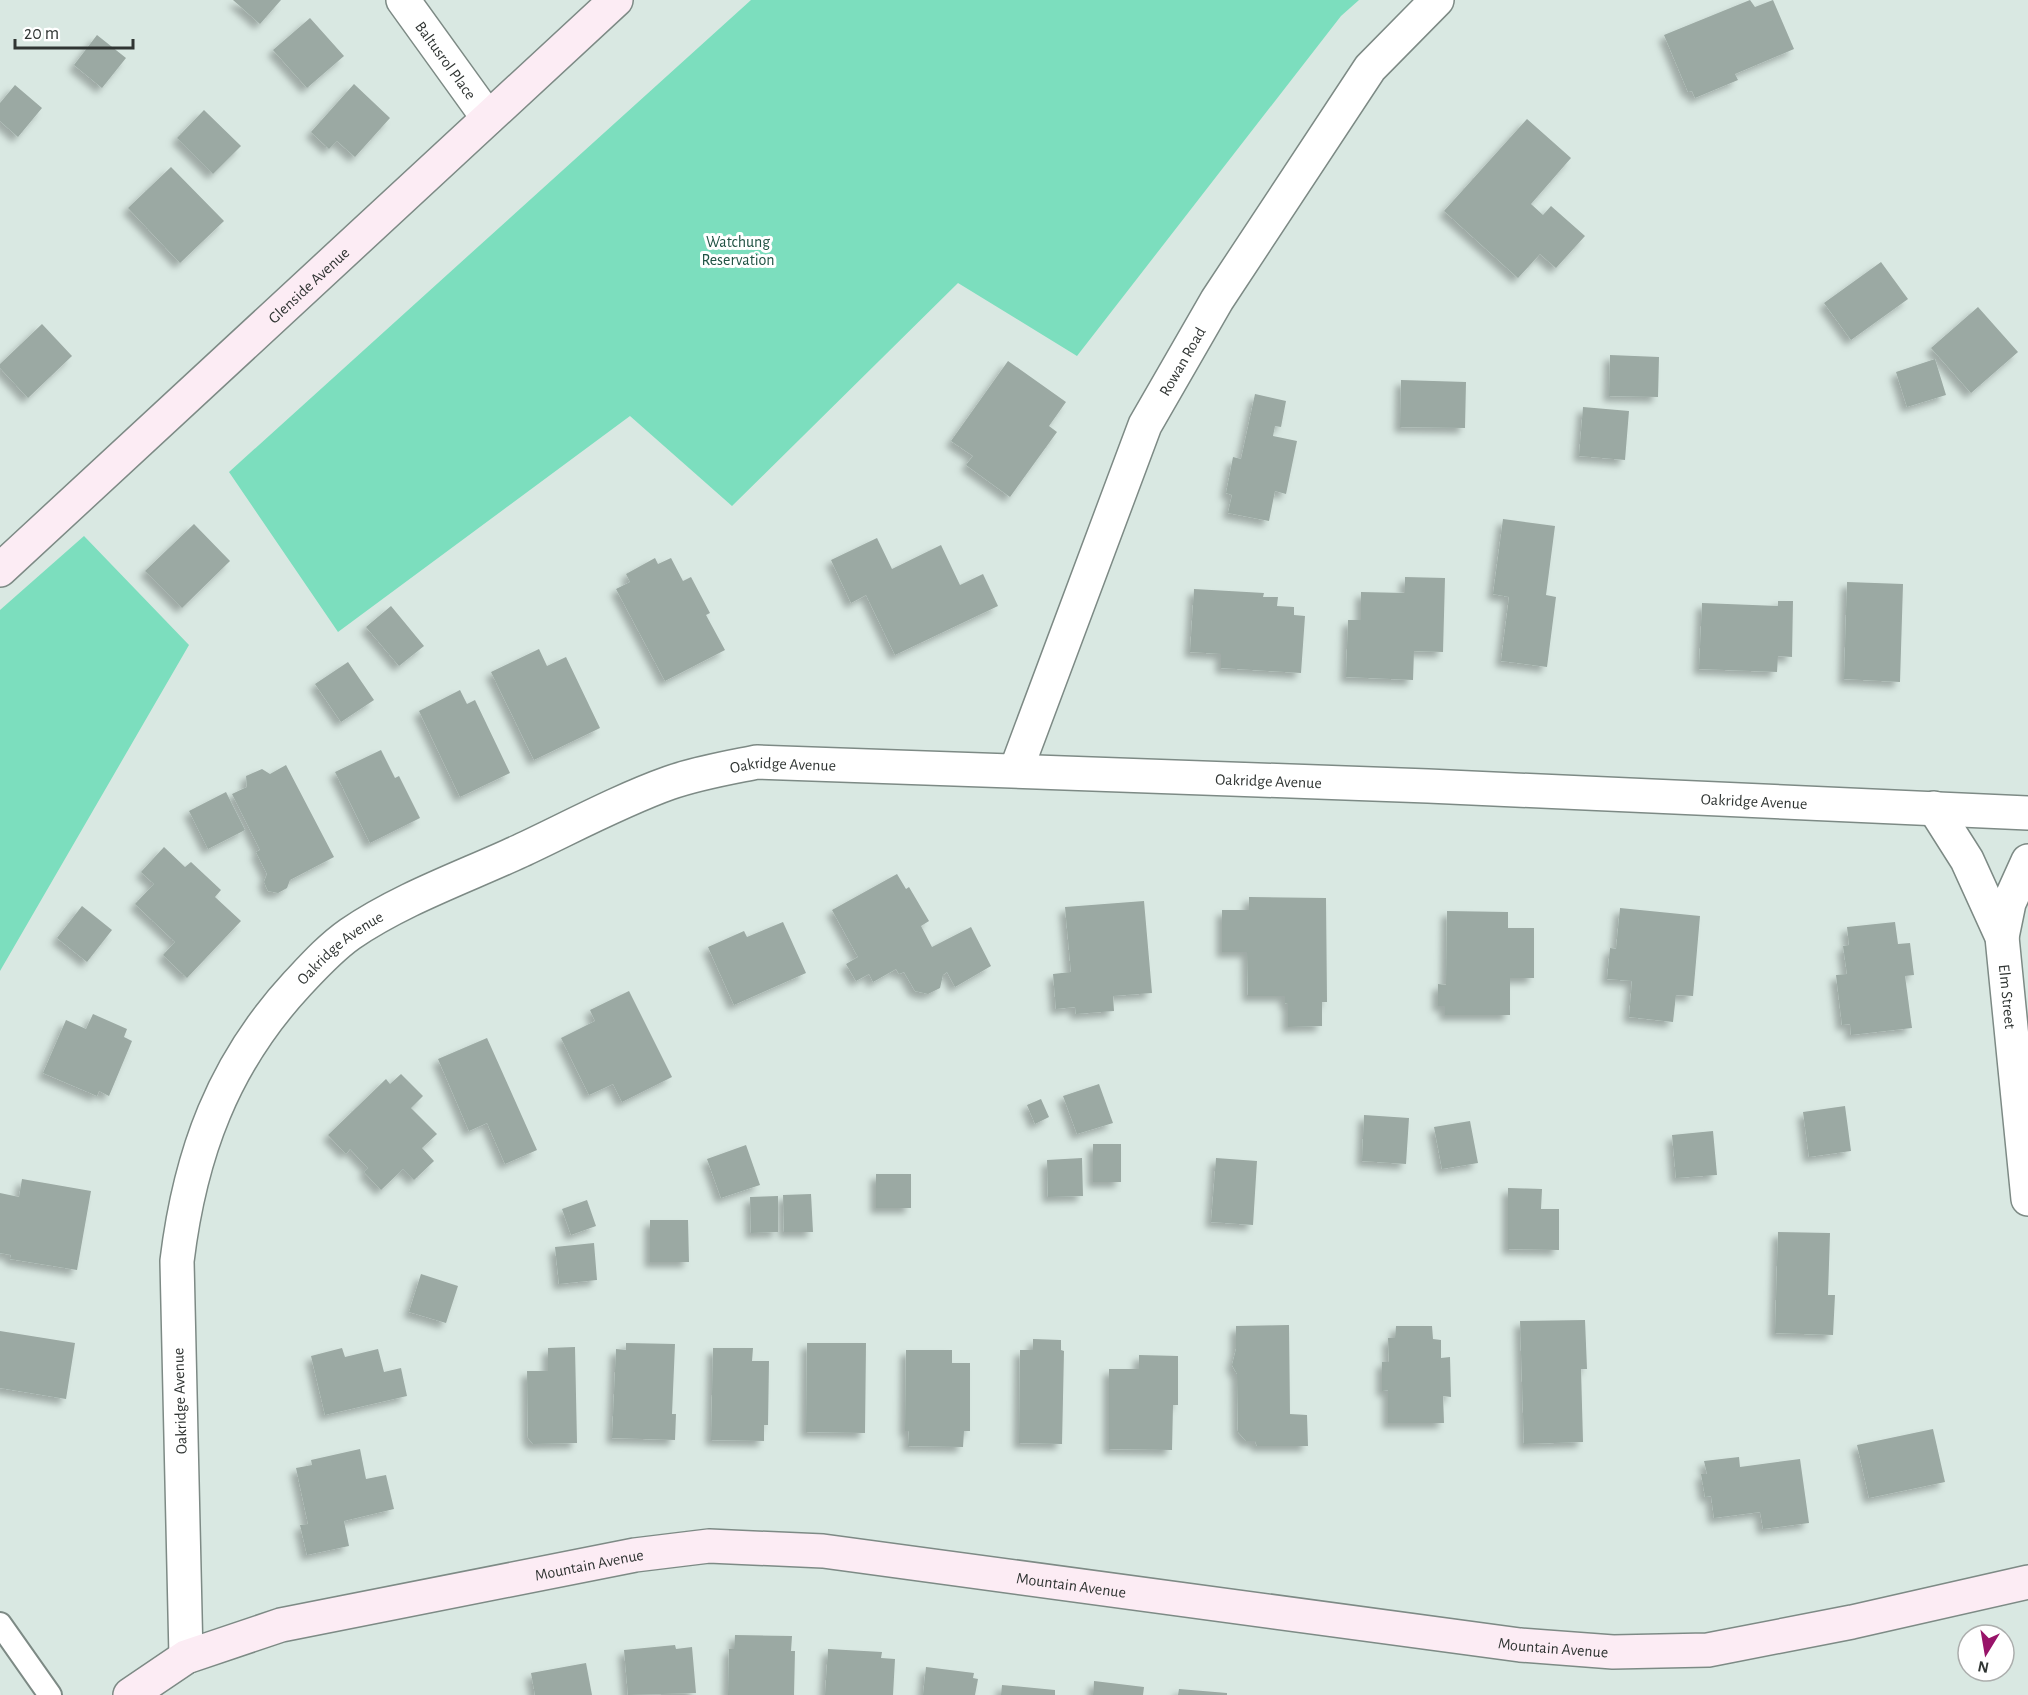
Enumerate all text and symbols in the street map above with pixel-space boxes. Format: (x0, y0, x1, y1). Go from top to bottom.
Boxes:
scale bar (15, 12, 134, 50)
street label: Baltusrol Place (412, 19, 479, 103)
text: 20 m (24, 25, 59, 43)
park label: Watchung Reservation (701, 234, 775, 268)
street label: Glenside Avenue (265, 244, 353, 327)
street label: Rowan Road (1157, 325, 1209, 399)
street label: Oakridge Avenue (729, 754, 836, 776)
street label: Oakridge Avenue (1215, 771, 1322, 791)
street label: Oakridge Avenue (1700, 791, 1808, 812)
street label: Oakridge Avenue (294, 909, 386, 988)
street label: Elm Street (1996, 964, 2018, 1030)
street label: Oakridge Avenue (170, 1347, 190, 1455)
street label: Mountain Avenue (534, 1547, 644, 1584)
street label: Mountain Avenue (1015, 1570, 1127, 1601)
north arrow (1956, 1623, 2016, 1683)
street label: Mountain Avenue (1497, 1635, 1609, 1661)
text: N (1976, 1658, 1990, 1676)

